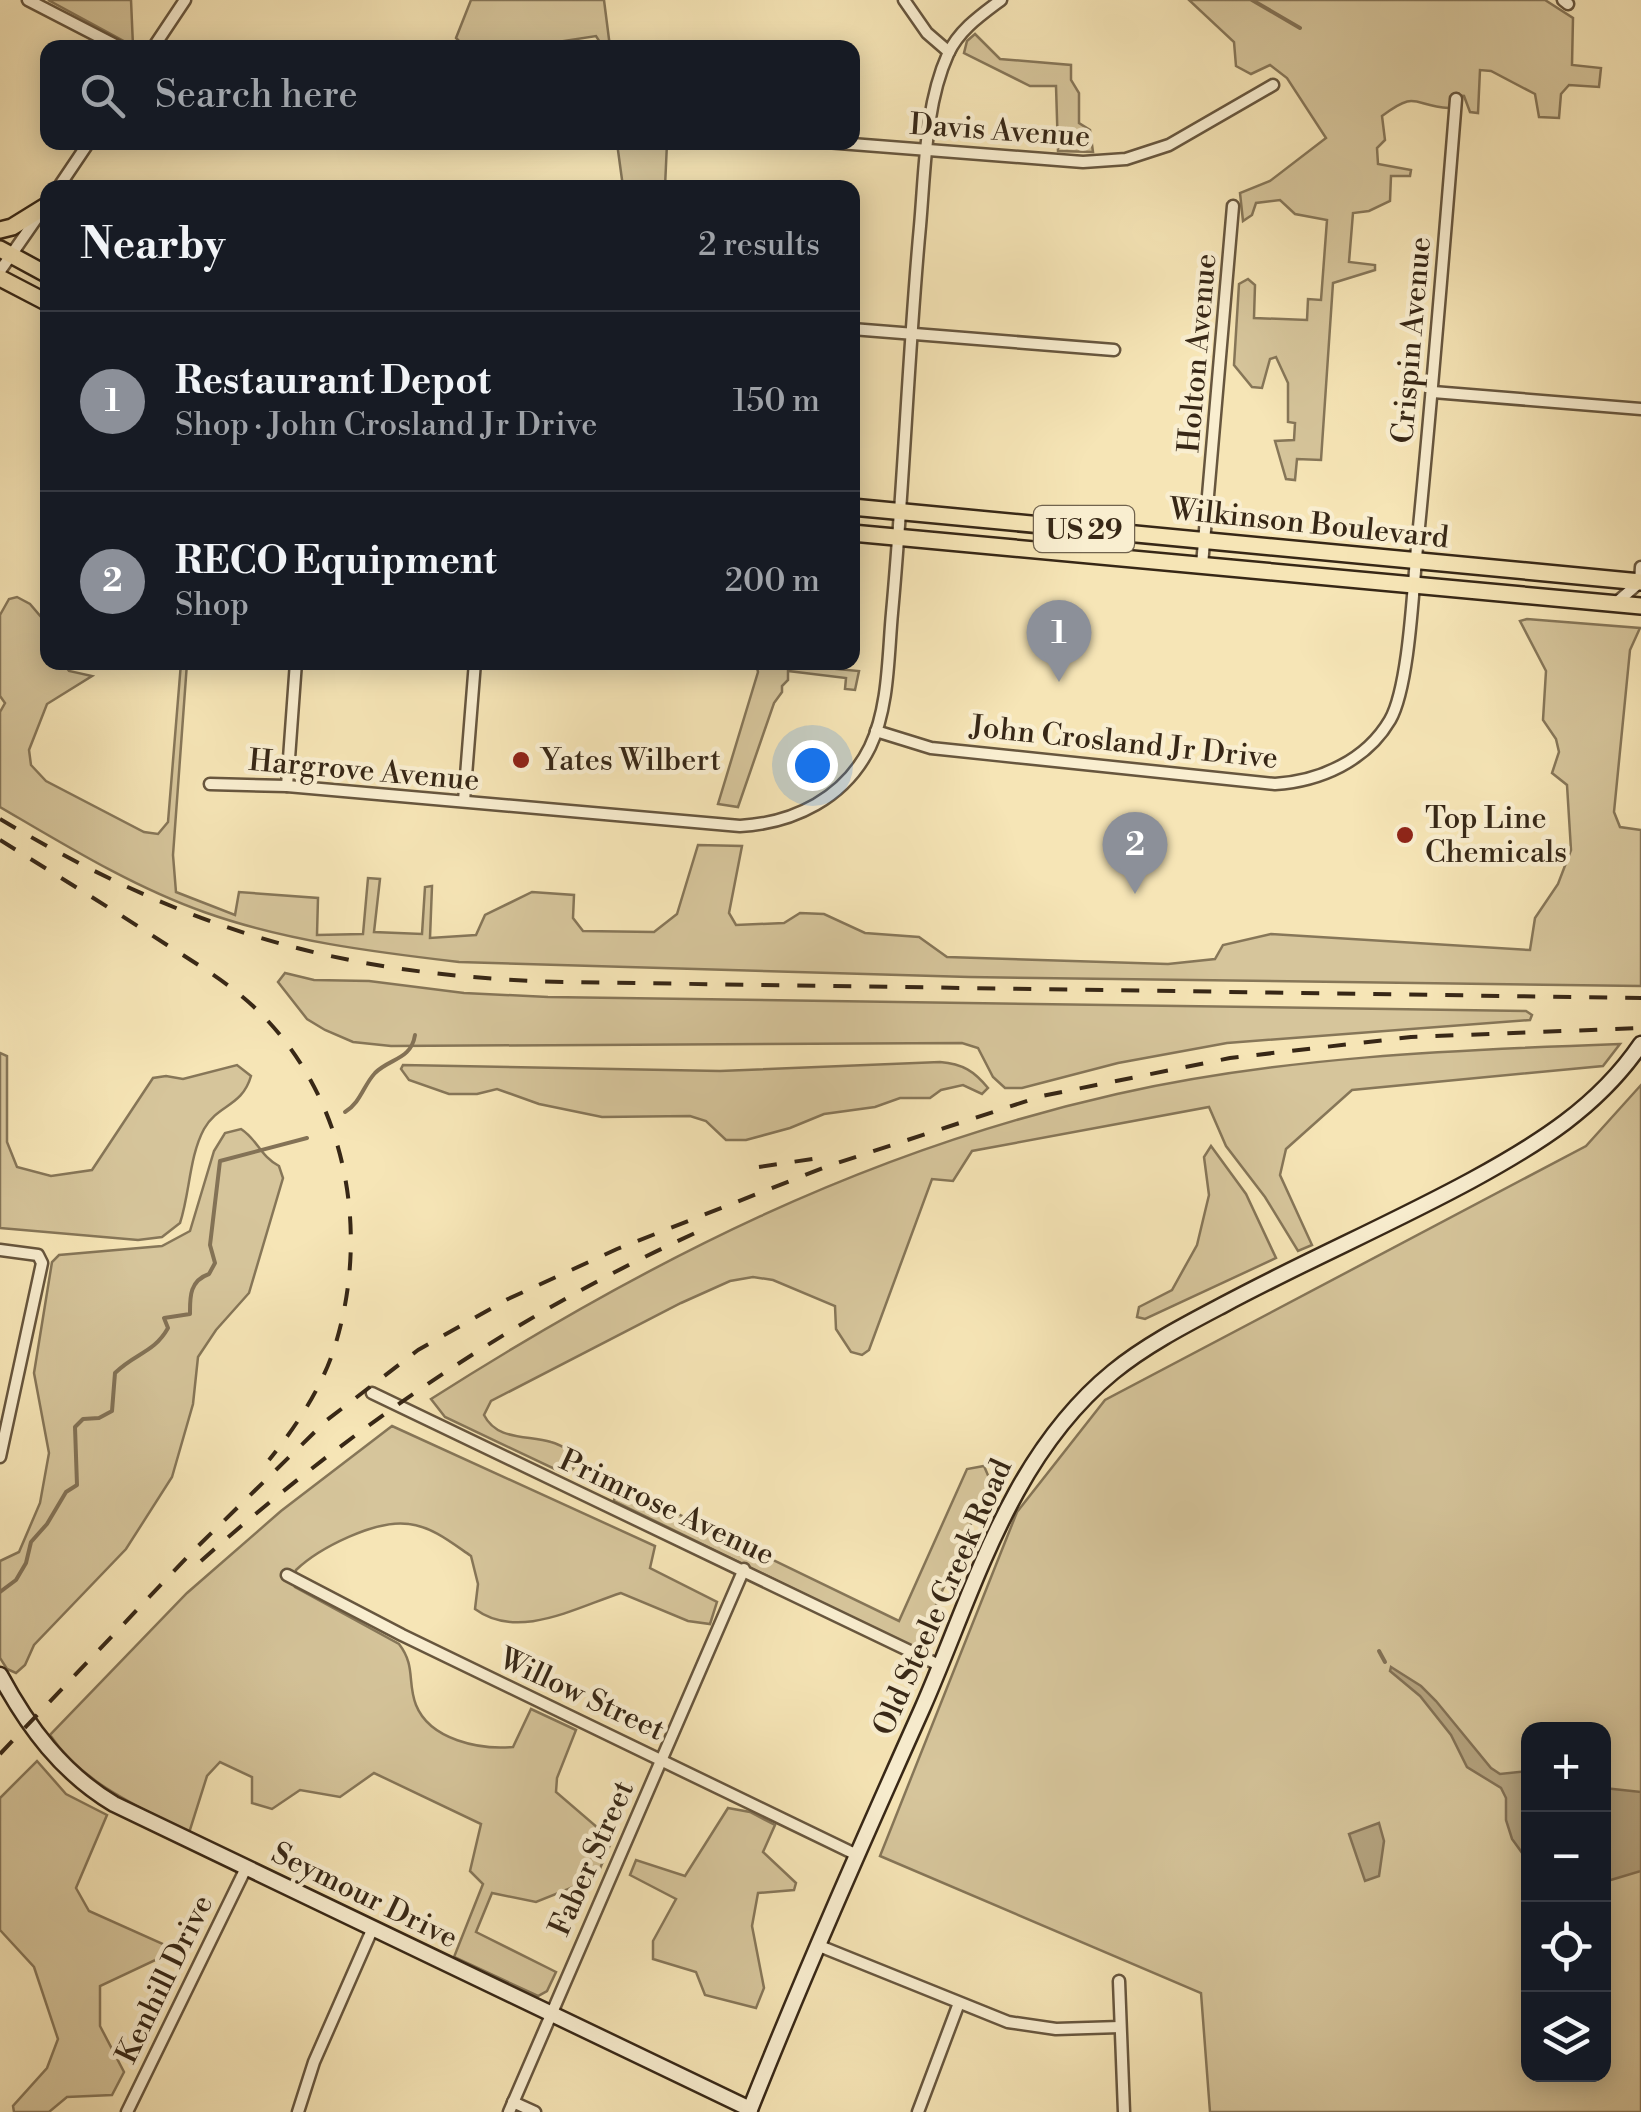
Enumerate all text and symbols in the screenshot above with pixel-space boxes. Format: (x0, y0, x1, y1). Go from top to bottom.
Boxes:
search box (40, 40, 860, 150)
icon: search (75, 68, 130, 123)
text: Search here (155, 72, 358, 119)
street label: Davis Avenue (908, 106, 1092, 156)
text: Nearby (80, 219, 225, 272)
text: 2 results (698, 225, 820, 265)
street label: Crispin Avenue (1384, 235, 1440, 445)
street label: Holton Avenue (1170, 252, 1226, 454)
text: Restaurant Depot (175, 358, 491, 405)
text: 1 (105, 381, 120, 421)
text: 150 m (733, 381, 820, 421)
text: Shop · John Crosland Jr Drive (175, 405, 597, 445)
street label: Wilkinson Boulevard (1166, 490, 1451, 558)
road number: US 29 (1034, 506, 1134, 552)
text: RECO Equipment (175, 538, 497, 585)
text: 2 (102, 561, 123, 601)
text: 200 m (725, 561, 820, 601)
text: Shop (175, 585, 249, 625)
pin: 1 (1026, 600, 1092, 682)
street label: John Crosland Jr Drive (967, 708, 1280, 778)
your location (787, 740, 838, 791)
street label: Hargrove Avenue (247, 742, 481, 800)
place label: Yates Wilbert (539, 742, 721, 780)
marker: Yates Wilbert (510, 749, 532, 771)
place label: Top Line Chemicals (1425, 800, 1567, 872)
pin: 2 (1102, 812, 1168, 894)
marker: Top Line Chemicals (1394, 824, 1416, 846)
street label: Primrose Avenue (553, 1441, 780, 1574)
street label: Old Steele Creek Road (865, 1453, 1021, 1742)
street label: Willow Street (492, 1640, 671, 1750)
map controls (1521, 1722, 1611, 2082)
button: + (1521, 1722, 1611, 1812)
street label: Faber Street (541, 1775, 643, 1942)
button: − (1521, 1812, 1611, 1902)
street label: Seymour Drive (265, 1834, 464, 1957)
street label: Kenhill Drive (108, 1889, 222, 2070)
button: locate (1521, 1902, 1611, 1992)
button: layers (1521, 1992, 1611, 2082)

